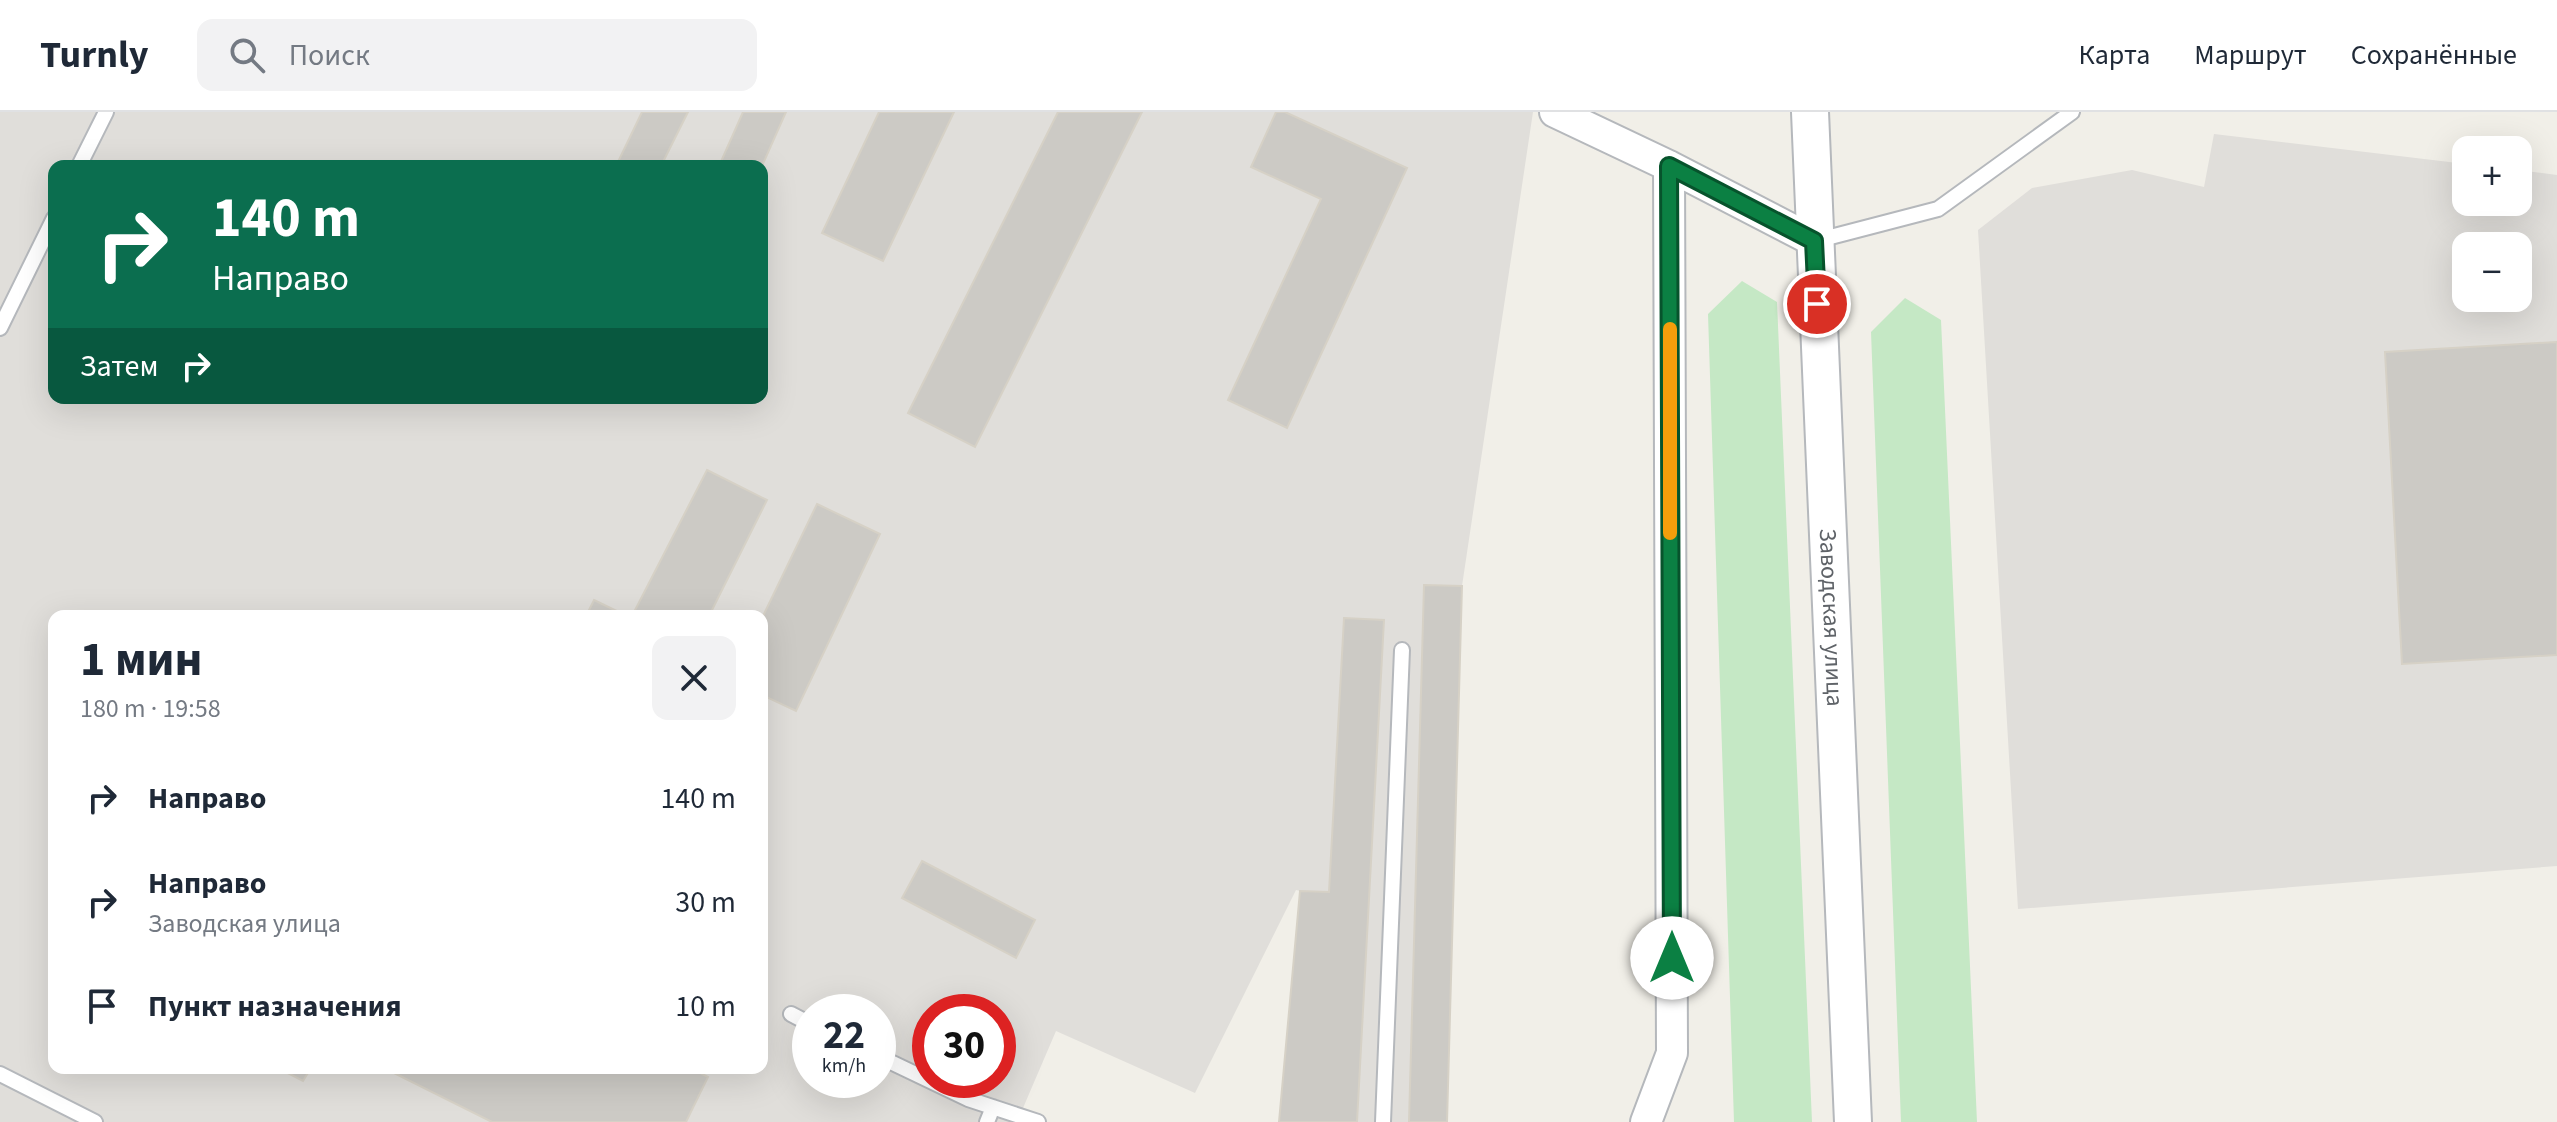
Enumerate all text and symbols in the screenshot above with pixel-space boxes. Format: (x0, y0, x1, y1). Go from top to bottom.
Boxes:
search box (197, 19, 757, 91)
text: Turnly (40, 28, 149, 82)
icon: search (225, 33, 269, 77)
text: Поиск (289, 34, 370, 77)
text: Карта (2079, 35, 2150, 75)
text: Маршрут (2194, 35, 2307, 75)
text: Сохранённые (2351, 35, 2517, 75)
map controls (2452, 136, 2532, 312)
button: + (2452, 136, 2532, 216)
text: 140 m (212, 179, 360, 258)
icon: right (80, 192, 184, 296)
button: − (2452, 232, 2532, 312)
text: Направо (212, 253, 349, 304)
pin (1783, 270, 1851, 338)
icon: arrive (1795, 282, 1839, 326)
icon: right (174, 344, 218, 388)
text: Затем (80, 345, 158, 388)
street label: Заводская улица (1810, 528, 1852, 707)
text: 1 мин (80, 626, 203, 694)
button: close (652, 636, 736, 720)
text: 180 m · 19:58 (80, 690, 221, 727)
icon: right (80, 776, 124, 820)
text: Направо (148, 777, 266, 820)
text: 140 m (660, 777, 736, 820)
text: Направо (148, 862, 266, 905)
icon: right (80, 880, 124, 924)
text: 30 m (675, 881, 736, 924)
text: Заводская улица (148, 905, 341, 942)
position arrow (1630, 916, 1714, 1000)
icon: arrive (80, 984, 124, 1028)
text: Пункт назначения (148, 985, 402, 1028)
text: 10 m (675, 985, 736, 1028)
speed limit sign: 30 (912, 994, 1016, 1098)
text: 22 (823, 1007, 865, 1064)
text: km/h (822, 1052, 866, 1080)

